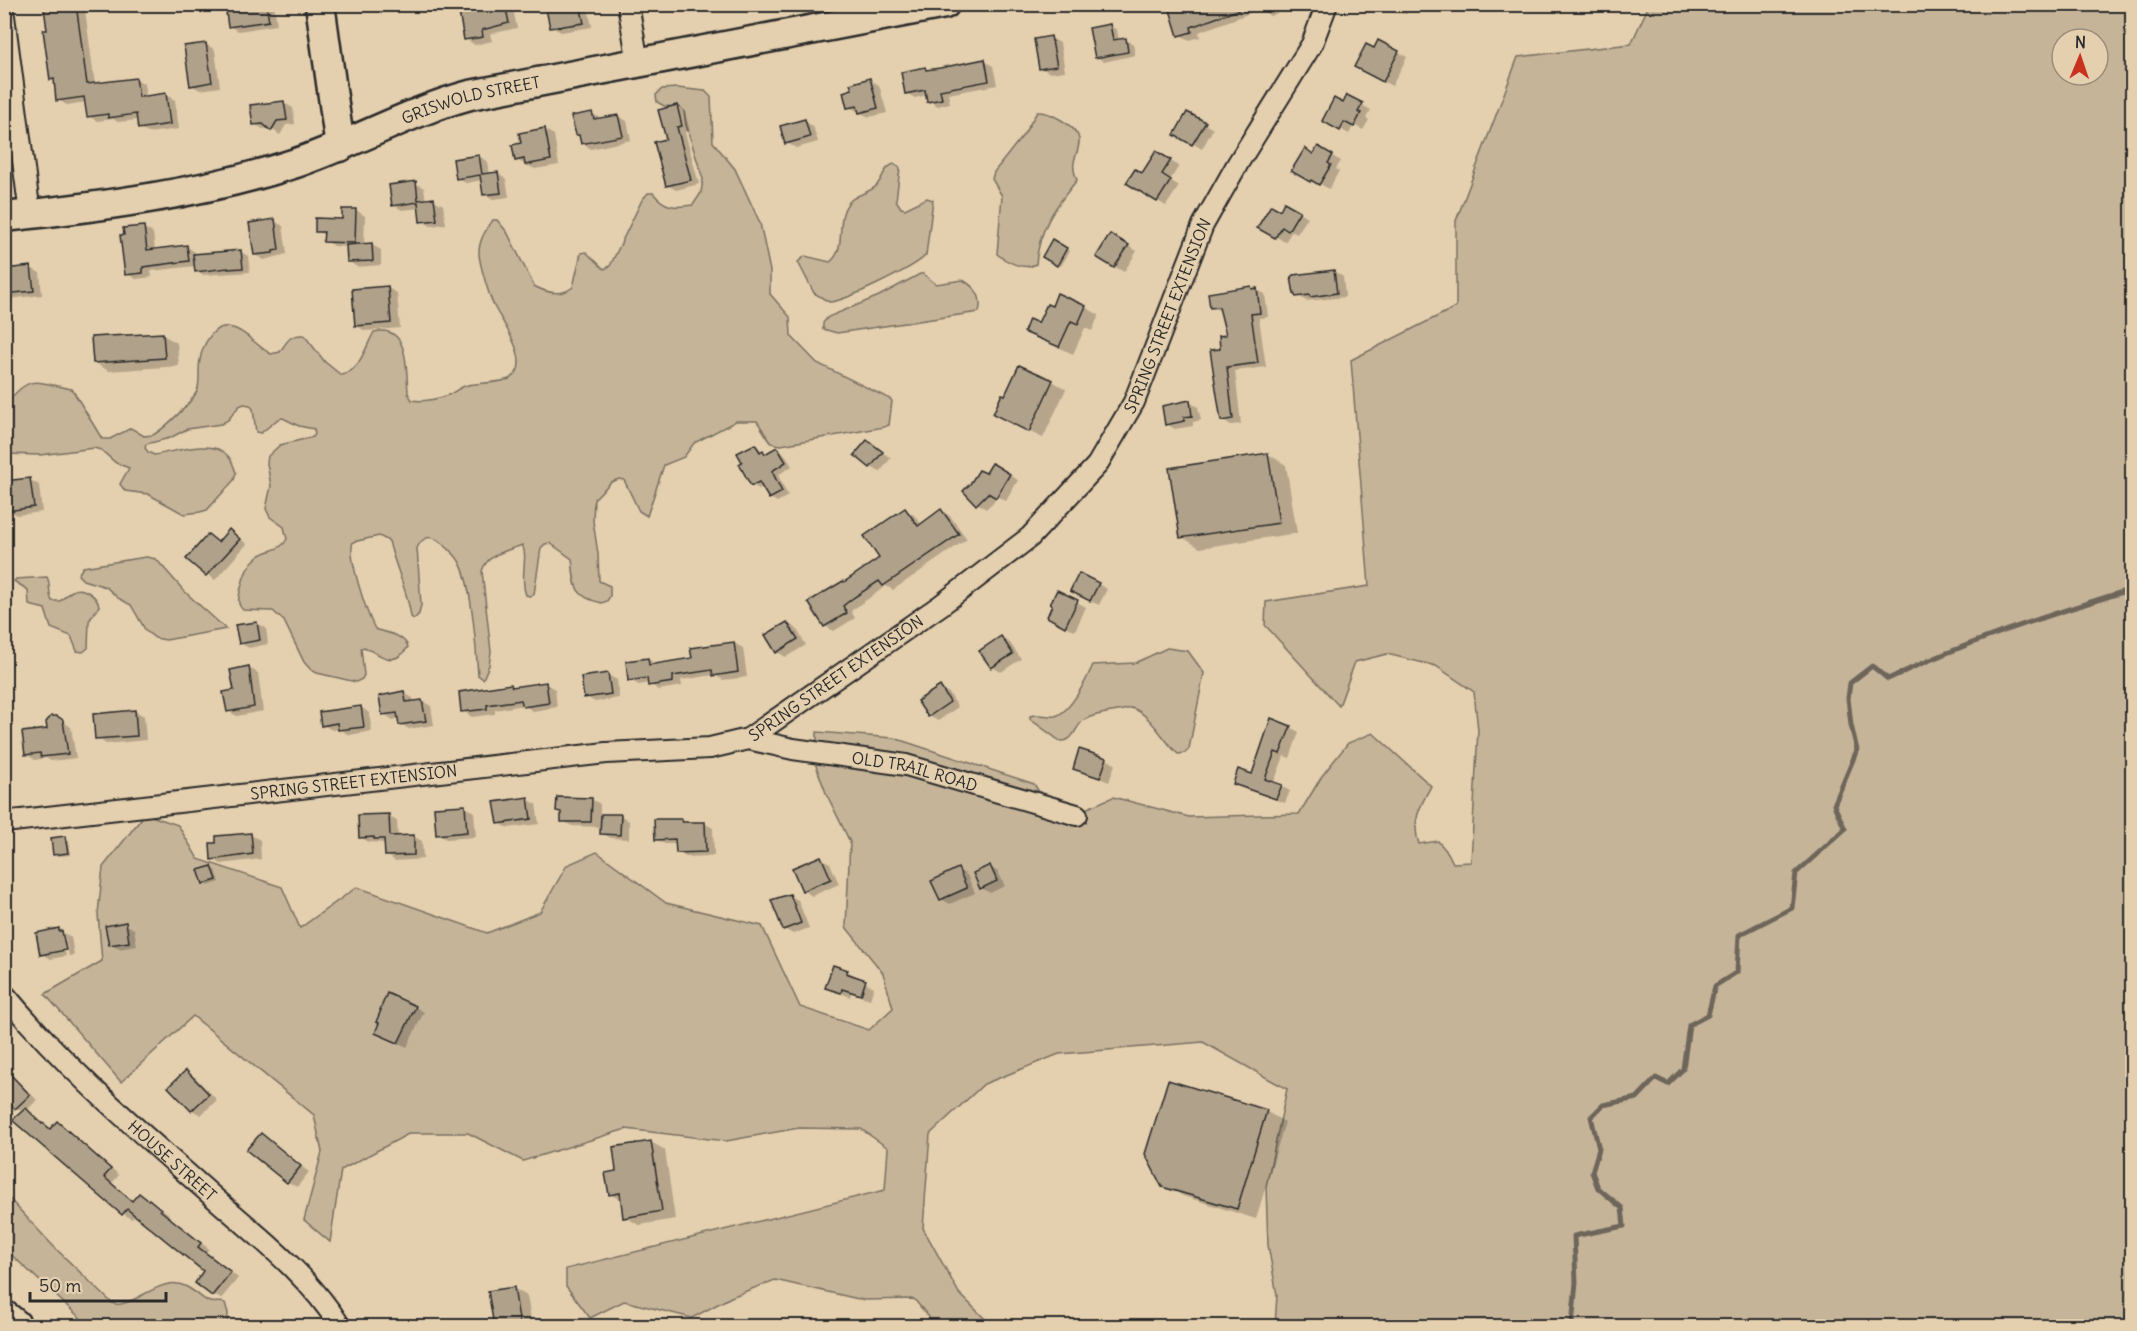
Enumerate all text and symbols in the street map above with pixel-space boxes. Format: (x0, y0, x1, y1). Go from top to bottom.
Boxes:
north arrow (2050, 27, 2110, 87)
text: N (2075, 32, 2086, 52)
street label: GRISWOLD STREET (398, 72, 542, 128)
street label: SPRING STREET EXTENSION (1120, 214, 1215, 417)
street label: SPRING STREET EXTENSION (745, 611, 927, 746)
street label: OLD TRAIL ROAD (851, 747, 980, 795)
street label: SPRING STREET EXTENSION (249, 760, 458, 804)
street label: HOUSE STREET (124, 1116, 221, 1205)
scale bar (30, 1265, 166, 1303)
text: 50 m (39, 1274, 81, 1297)

